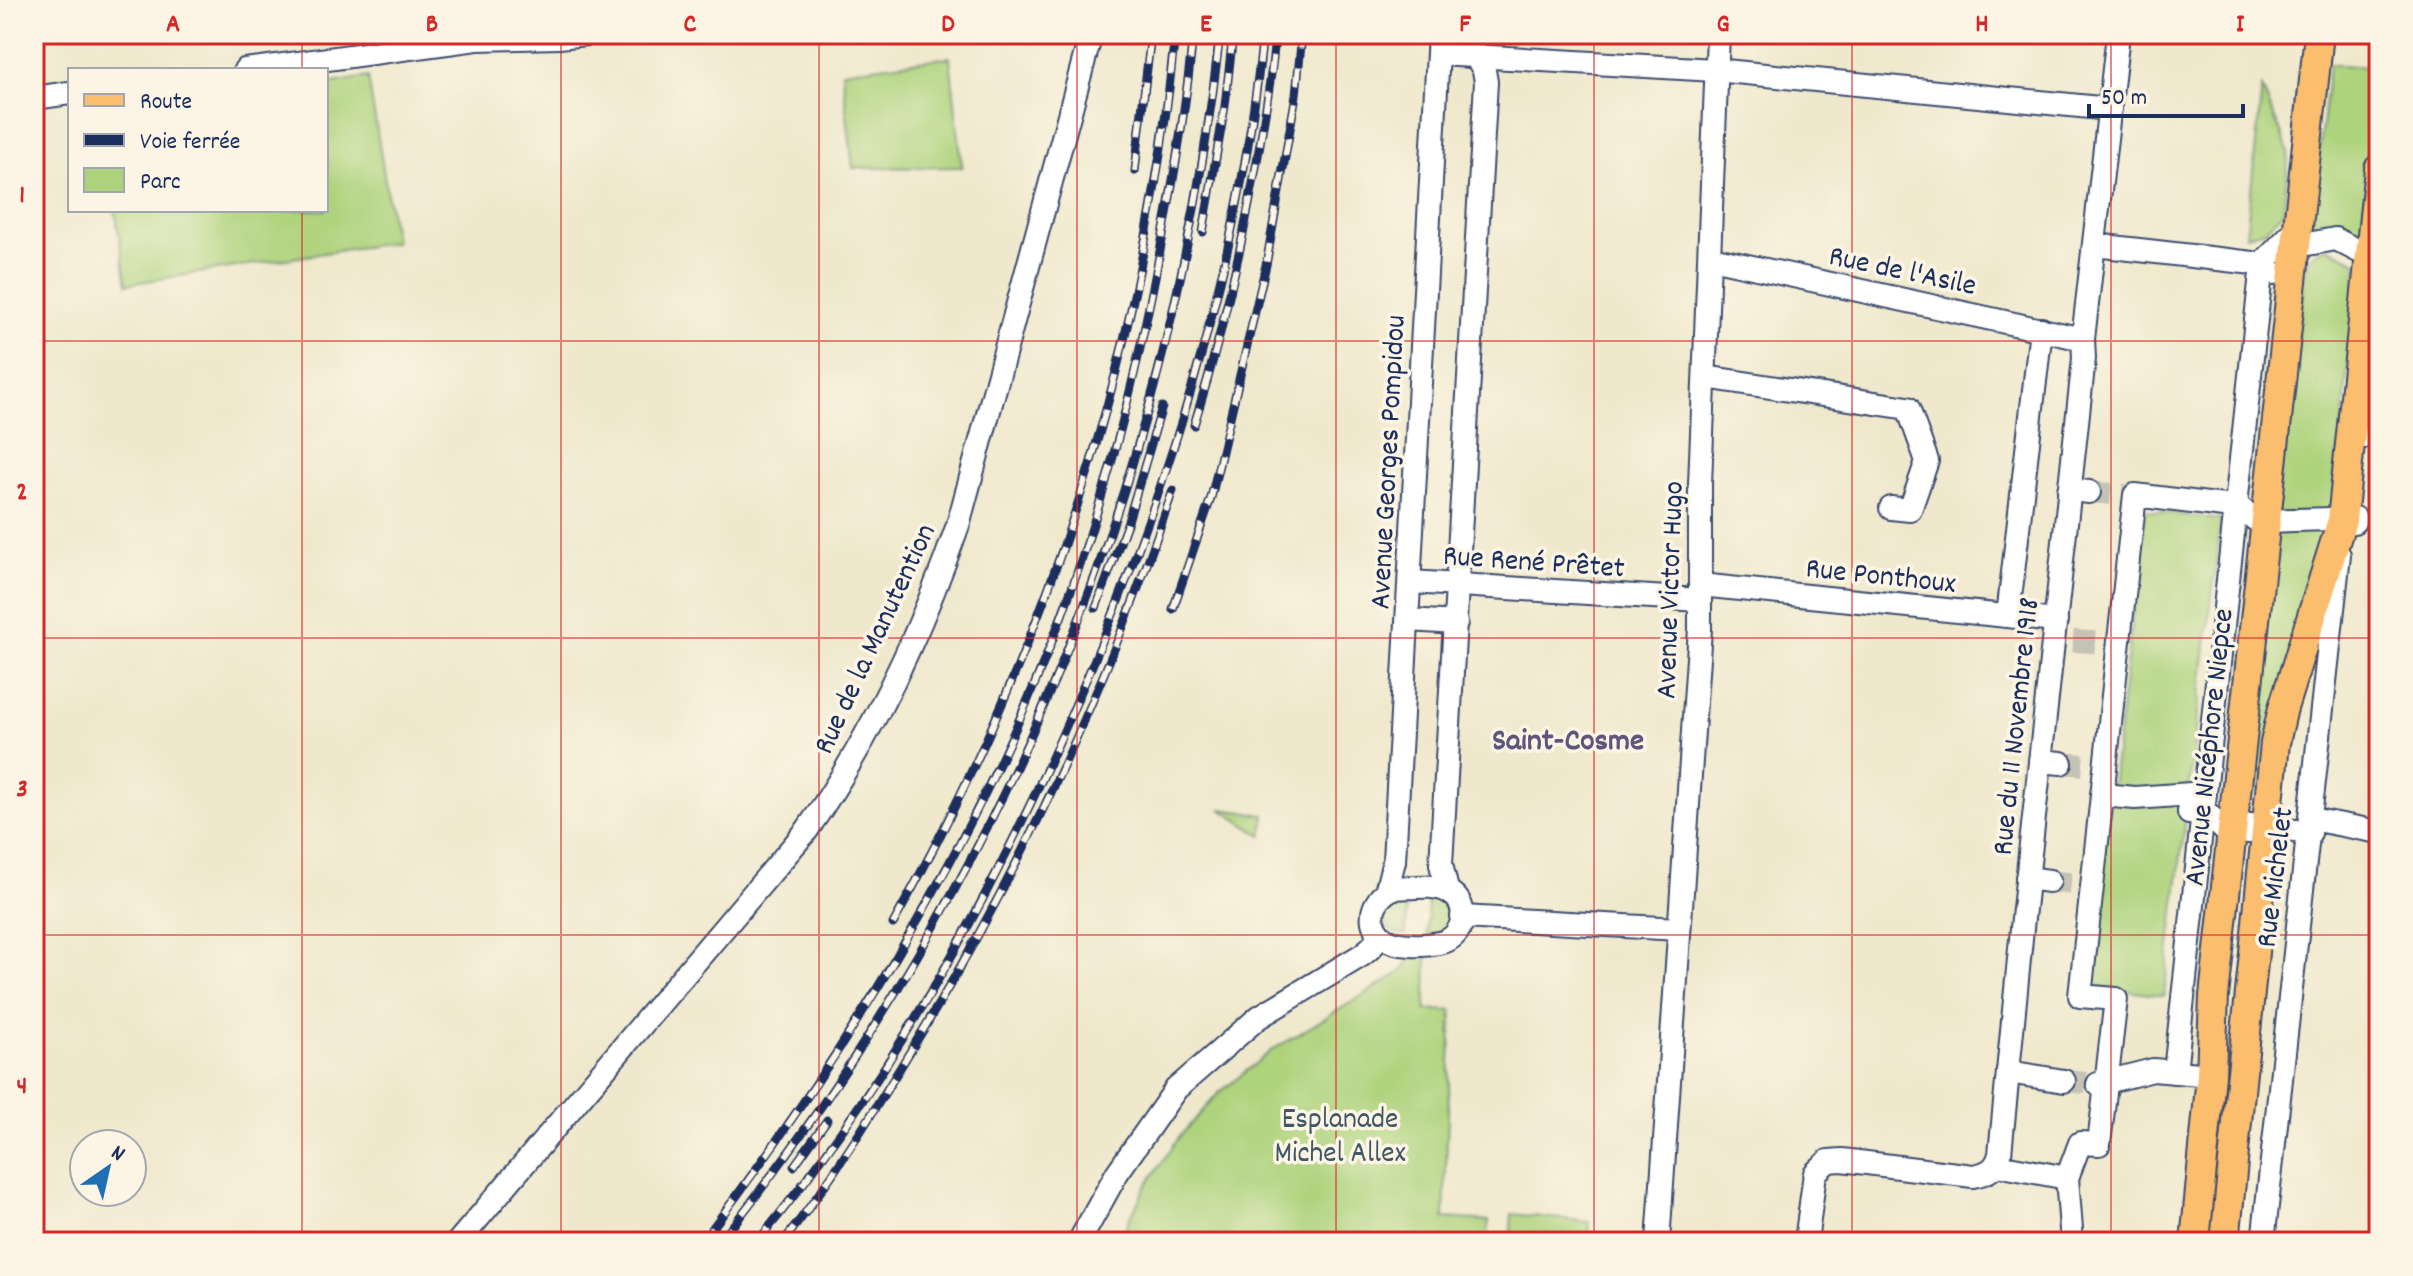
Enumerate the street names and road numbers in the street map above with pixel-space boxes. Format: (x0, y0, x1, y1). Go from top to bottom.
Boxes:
street label: Rue de l'Asile (1824, 237, 1980, 310)
street label: Avenue Georges Pompidou (1361, 314, 1420, 611)
street label: Avenue Victor Hugo (1647, 480, 1698, 700)
street label: Rue de la Manutention (805, 517, 949, 762)
street label: Rue René Prêtet (1441, 537, 1626, 592)
street label: Rue Ponthoux (1803, 549, 1958, 608)
street label: Rue du 11 Novembre 1918 (1984, 595, 2053, 858)
street label: Avenue Nicéphore Niepce (2176, 606, 2247, 888)
street label: Rue Michelet (2248, 805, 2307, 950)

